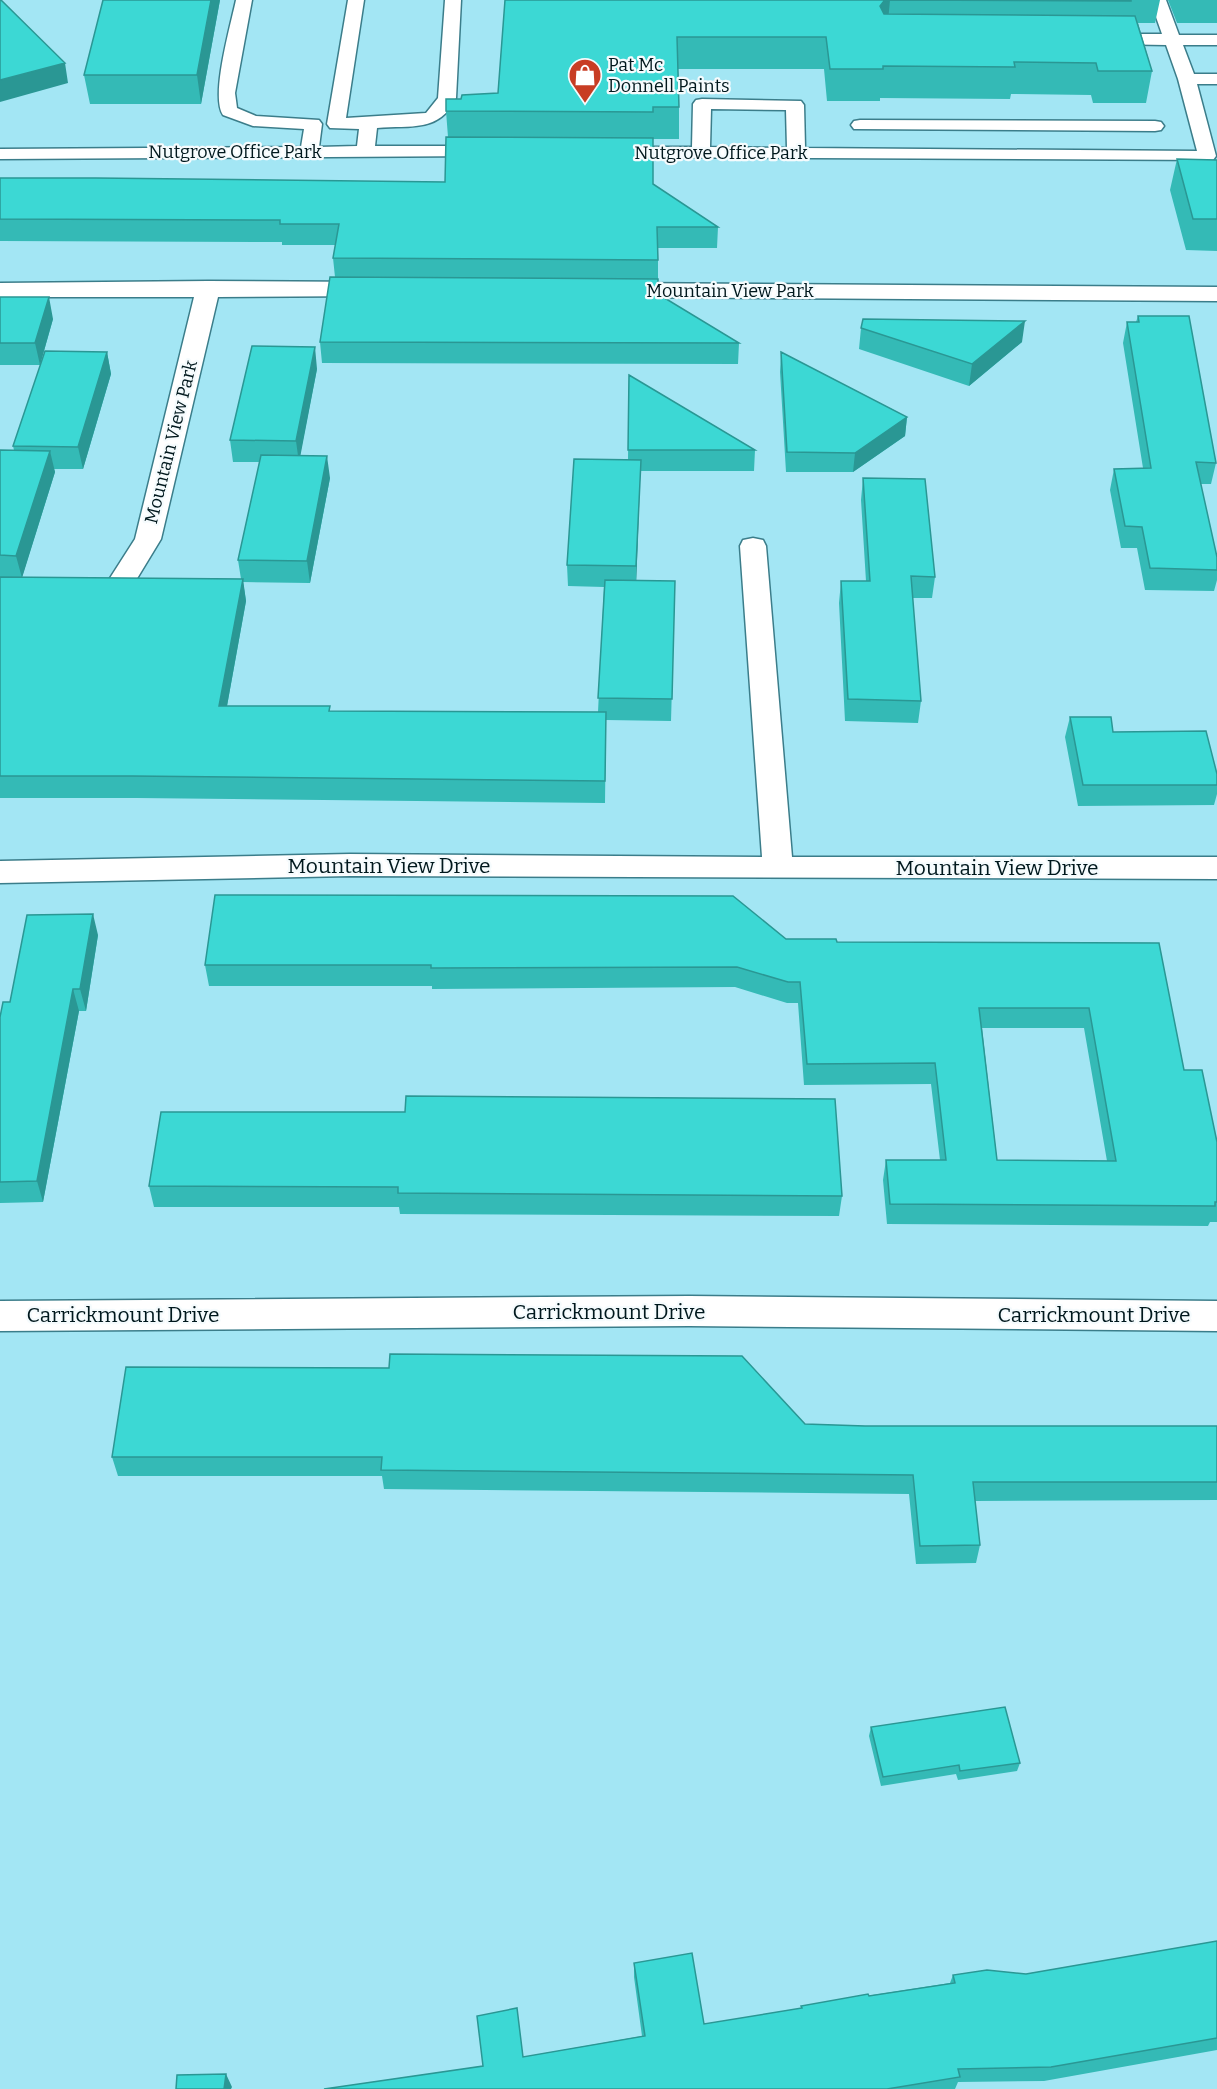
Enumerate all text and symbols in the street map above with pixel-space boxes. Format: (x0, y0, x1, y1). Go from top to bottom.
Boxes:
place label: Pat Mc Donnell Paints (608, 54, 730, 97)
shop icon: Pat Mc Donnell Paints (567, 57, 603, 104)
street label: Nutgrove Office Park (148, 141, 322, 163)
street label: Nutgrove Office Park (634, 142, 808, 164)
street label: Mountain View Park (646, 280, 815, 302)
street label: Mountain View Park (140, 357, 202, 526)
street label: Mountain View Drive (287, 853, 491, 879)
street label: Mountain View Drive (895, 855, 1099, 881)
street label: Carrickmount Drive (513, 1299, 705, 1325)
street label: Carrickmount Drive (27, 1302, 219, 1328)
street label: Carrickmount Drive (998, 1302, 1190, 1328)

